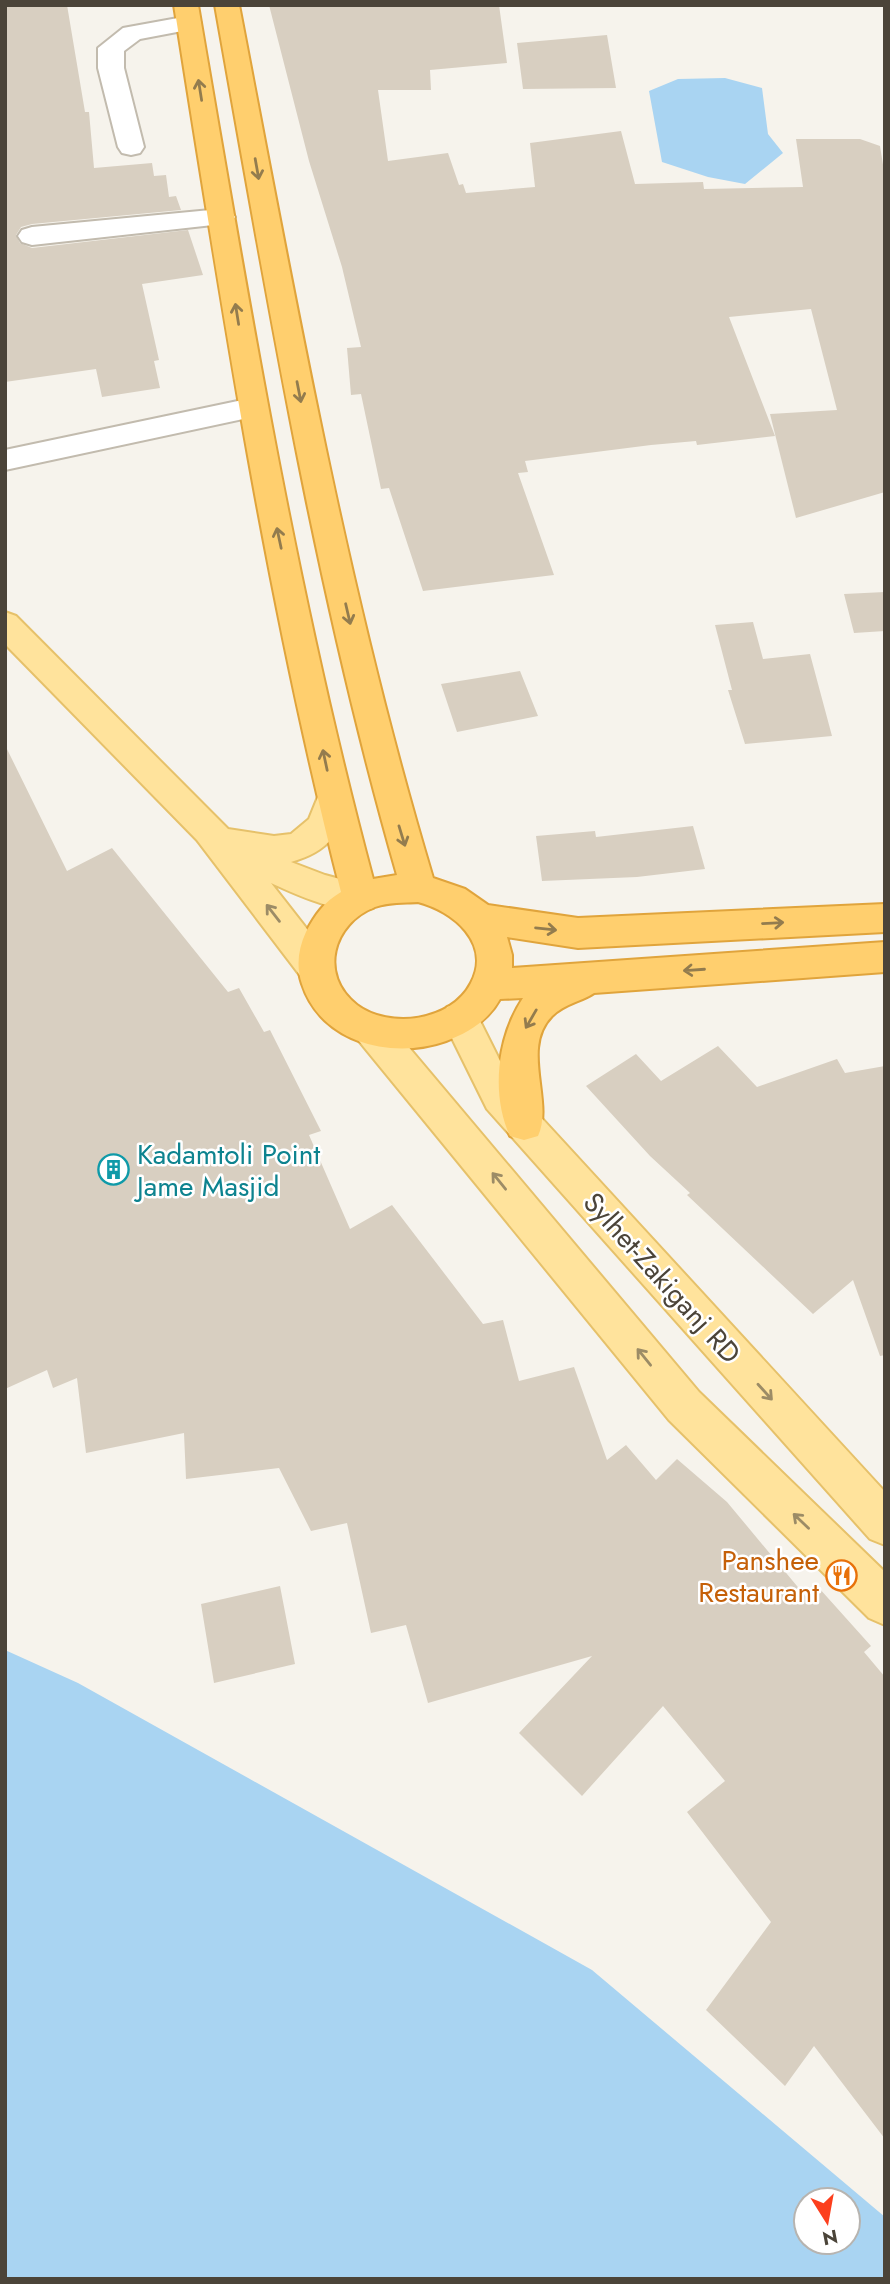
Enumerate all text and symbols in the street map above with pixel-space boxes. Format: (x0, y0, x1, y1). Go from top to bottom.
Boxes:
one-way arrow (193, 79, 206, 102)
one-way arrow (251, 157, 265, 180)
one-way arrow (230, 303, 243, 326)
one-way arrow (292, 380, 306, 403)
one-way arrow (272, 527, 286, 550)
one-way arrow (342, 602, 356, 625)
one-way arrow (318, 749, 332, 772)
one-way arrow (396, 824, 409, 846)
one-way arrow (266, 905, 281, 923)
one-way arrow (761, 917, 784, 930)
one-way arrow (534, 923, 557, 936)
one-way arrow (683, 963, 706, 976)
one-way arrow (524, 1008, 538, 1028)
place label: Kadamtoli Point Jame Masjid (133, 1134, 320, 1207)
building icon: Kadamtoli Point Jame Masjid (97, 1153, 131, 1187)
one-way arrow (491, 1173, 507, 1191)
street label: Sylhet-Zakiganj RD (574, 1183, 750, 1373)
one-way arrow (636, 1348, 651, 1366)
one-way arrow (756, 1383, 773, 1400)
one-way arrow (793, 1512, 810, 1529)
place label: Panshee Restaurant (698, 1540, 819, 1613)
restaurant icon: Panshee Restaurant (825, 1559, 859, 1593)
north arrow (792, 2186, 862, 2256)
text: N (820, 2223, 840, 2252)

